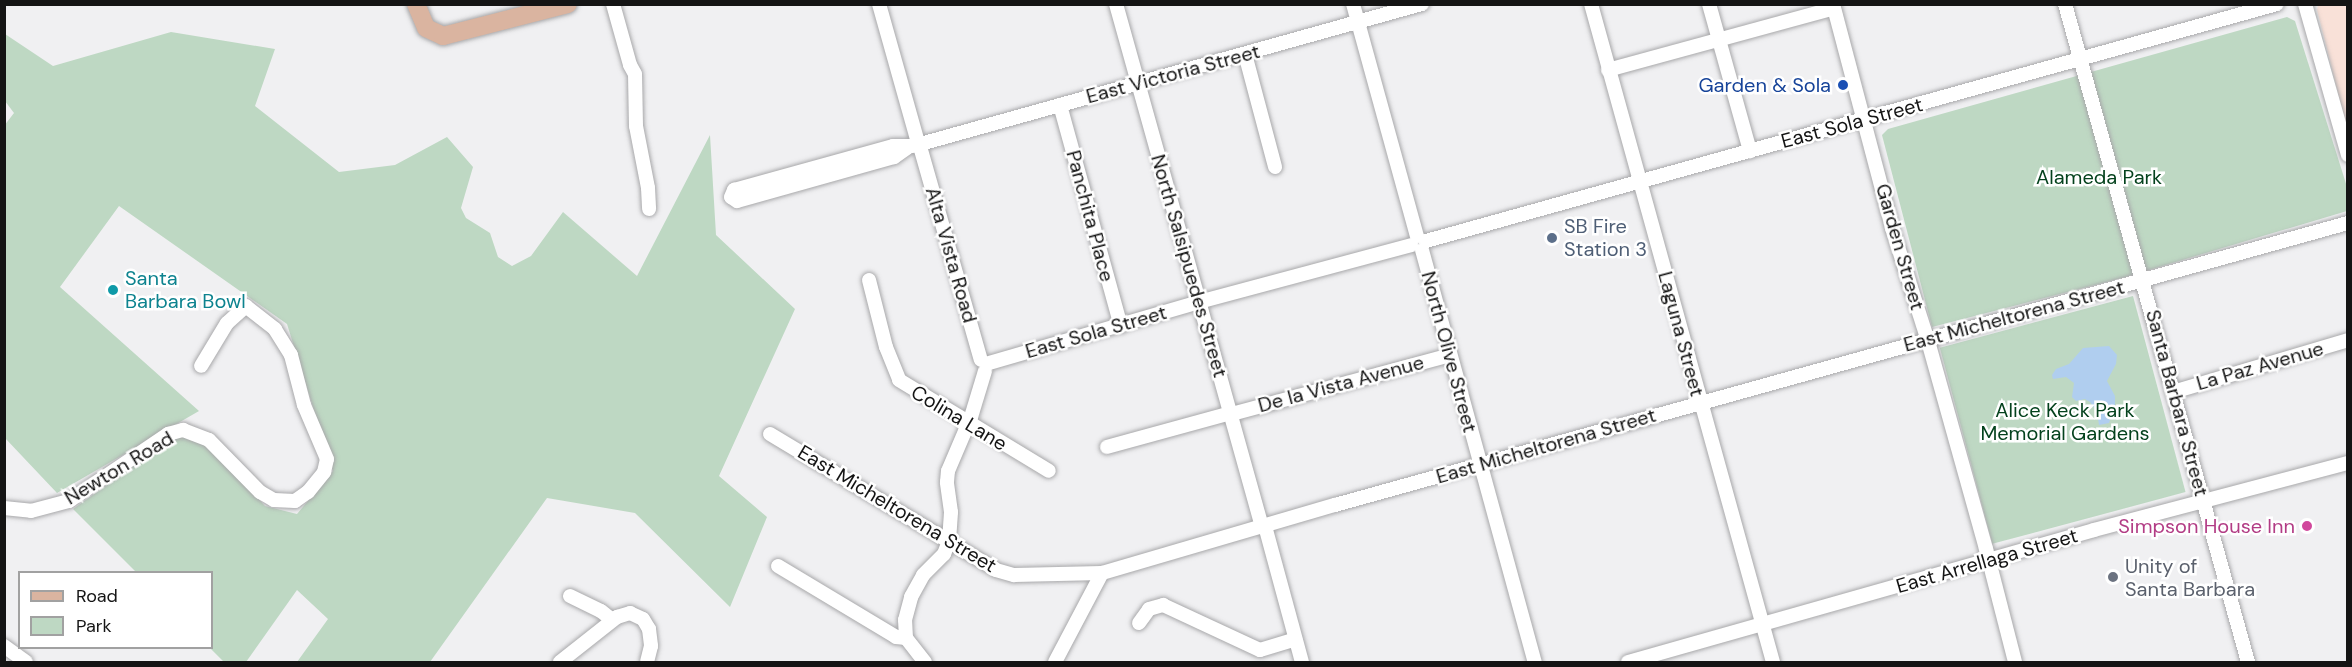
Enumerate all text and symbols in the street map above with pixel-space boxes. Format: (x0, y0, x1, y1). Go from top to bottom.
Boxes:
street label: East Victoria Street (1084, 39, 1262, 109)
place label: Garden & Sola (1698, 73, 1831, 97)
marker: Garden & Sola (1836, 78, 1850, 92)
street label: East Sola Street (1779, 93, 1925, 153)
street label: Panchita Place (1061, 148, 1119, 284)
street label: North Salsipuedes Street (1146, 152, 1232, 380)
park label: Alameda Park (2036, 165, 2162, 189)
street label: Garden Street (1870, 181, 1930, 313)
street label: Alta Vista Road (920, 184, 982, 326)
place label: SB Fire Station 3 (1564, 214, 1647, 261)
marker: SB Fire Station 3 (1545, 231, 1559, 245)
place label: Santa Barbara Bowl (125, 266, 246, 313)
street label: North Olive Street (1416, 269, 1482, 435)
street label: Laguna Street (1653, 269, 1709, 399)
street label: East Micheltorena Street (1901, 275, 2127, 357)
marker: Santa Barbara Bowl (106, 283, 120, 297)
street label: East Sola Street (1023, 300, 1169, 364)
street label: Santa Barbara Street (2141, 307, 2213, 499)
street label: La Paz Avenue (2194, 336, 2326, 396)
street label: De la Vista Avenue (1255, 350, 1427, 418)
street label: Colina Lane (907, 380, 1011, 456)
park label: Alice Keck Park Memorial Gardens (1980, 398, 2150, 445)
street label: East Micheltorena Street (1433, 403, 1659, 489)
street label: Newton Road (60, 426, 178, 510)
street label: East Micheltorena Street (793, 440, 1001, 578)
place label: Simpson House Inn (2118, 514, 2295, 538)
marker: Simpson House Inn (2300, 519, 2314, 533)
street label: East Arrellaga Street (1893, 524, 2081, 598)
place label: Unity of Santa Barbara (2125, 554, 2255, 601)
marker: Unity of Santa Barbara (2106, 570, 2120, 584)
legend (18, 571, 213, 649)
text: Road (76, 584, 118, 608)
text: Park (76, 614, 112, 638)

